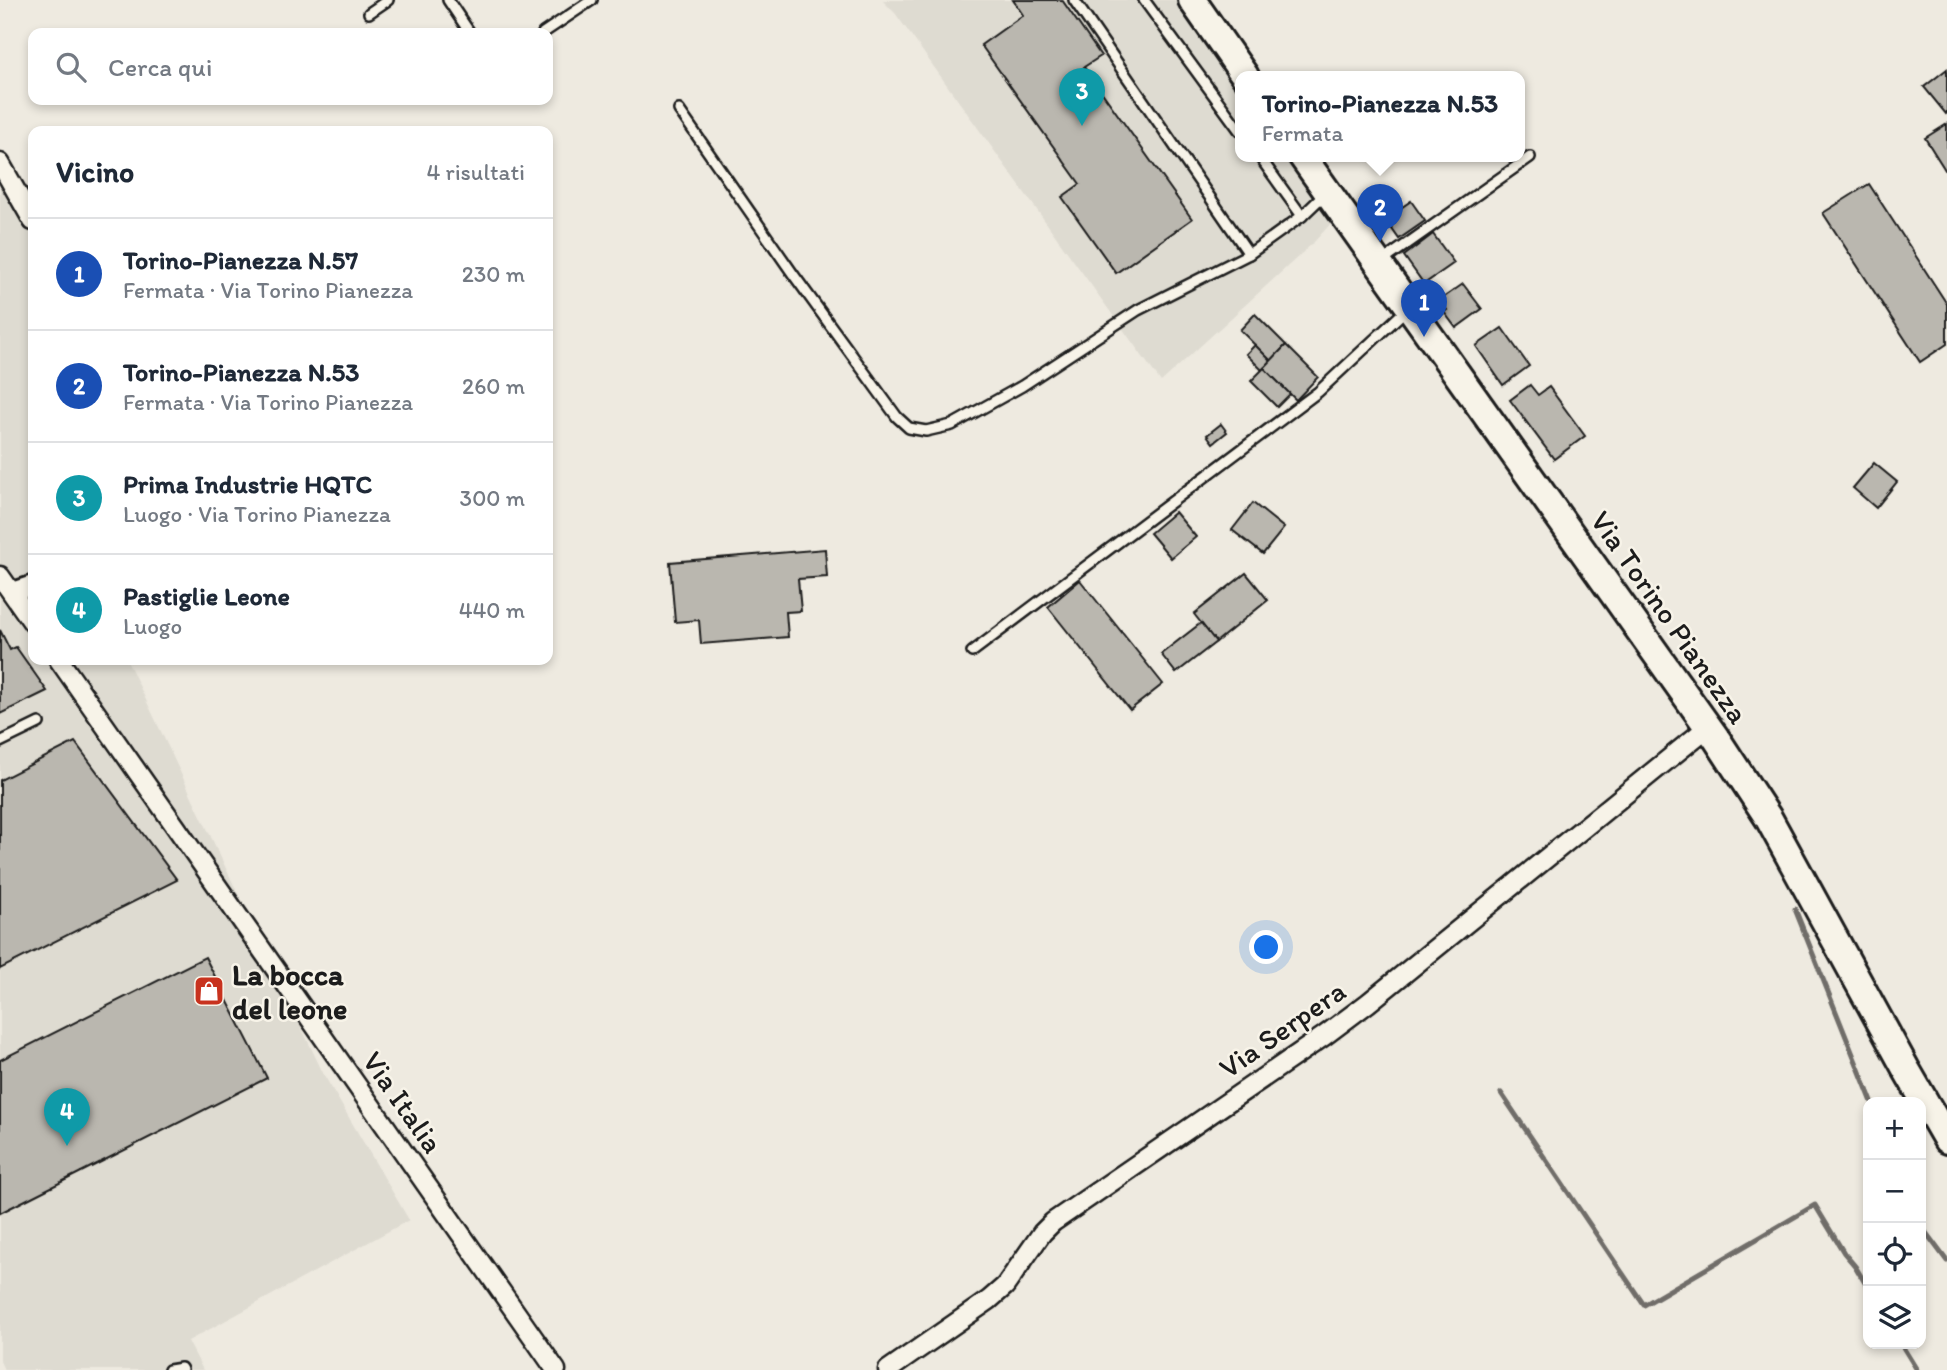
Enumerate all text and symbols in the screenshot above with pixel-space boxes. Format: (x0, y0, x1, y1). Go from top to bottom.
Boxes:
search box (28, 28, 553, 105)
icon: search (52, 48, 90, 86)
text: Cerca qui (108, 51, 212, 83)
pin: 3 (1059, 68, 1105, 126)
popup (1235, 71, 1525, 162)
text: Torino-Pianezza N.53 (1262, 87, 1498, 119)
text: Fermata (1262, 119, 1343, 147)
text: Vicino (56, 153, 134, 190)
text: 4 risultati (427, 158, 525, 186)
pin: 2 (1357, 184, 1403, 242)
text: Torino-Pianezza N.57 (123, 244, 358, 276)
text: 1 (74, 260, 84, 288)
text: 230 m (462, 260, 525, 288)
text: Fermata · Via Torino Pianezza (123, 276, 413, 304)
pin: 1 (1401, 279, 1447, 337)
text: Torino-Pianezza N.53 (123, 356, 359, 388)
text: 2 (73, 372, 85, 400)
text: 260 m (462, 372, 525, 400)
text: Fermata · Via Torino Pianezza (123, 388, 413, 416)
text: Prima Industrie HQTC (123, 468, 372, 500)
text: 3 (73, 484, 85, 512)
text: 300 m (460, 484, 525, 512)
text: Luogo · Via Torino Pianezza (123, 500, 391, 528)
street label: Via Torino Pianezza (1583, 503, 1757, 731)
text: Pastiglie Leone (123, 580, 290, 612)
text: 4 (72, 596, 86, 624)
text: 440 m (459, 596, 525, 624)
text: Luogo (123, 612, 182, 640)
your location (1249, 930, 1283, 964)
place label: La bocca del leone (232, 956, 347, 1027)
street label: Via Serpera (1212, 972, 1353, 1086)
shop icon: La bocca del leone (192, 974, 226, 1008)
street label: Via Italia (355, 1044, 452, 1160)
pin: 4 (44, 1088, 90, 1146)
map controls (1863, 1097, 1926, 1349)
button: + (1863, 1097, 1926, 1160)
button: − (1863, 1160, 1926, 1223)
button: locate (1863, 1223, 1926, 1286)
button: layers (1863, 1286, 1926, 1349)

